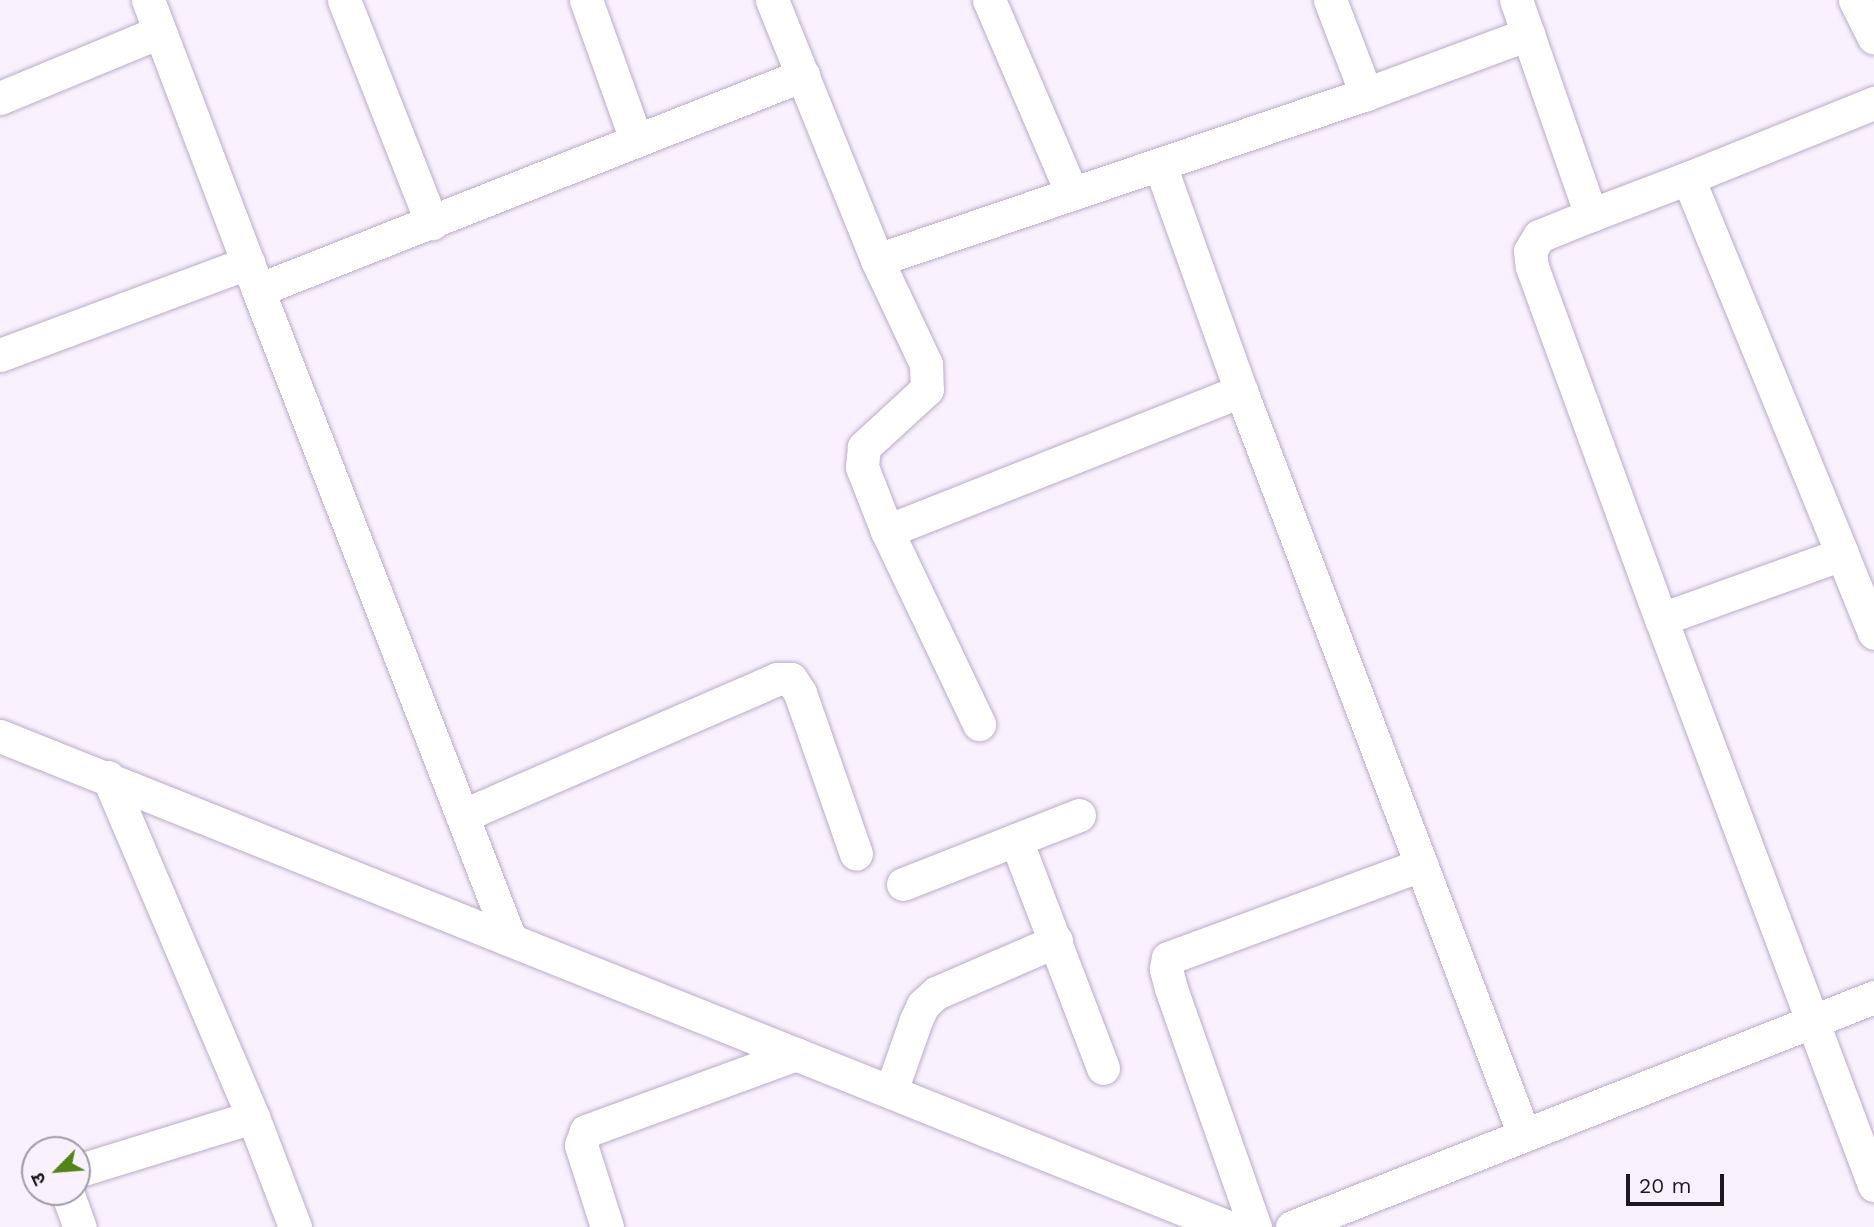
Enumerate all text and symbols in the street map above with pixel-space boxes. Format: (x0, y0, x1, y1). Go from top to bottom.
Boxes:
north arrow (21, 1136, 91, 1206)
scale bar (1629, 1160, 1727, 1204)
text: उ (26, 1169, 51, 1189)
text: 20 m (1639, 1173, 1691, 1198)

